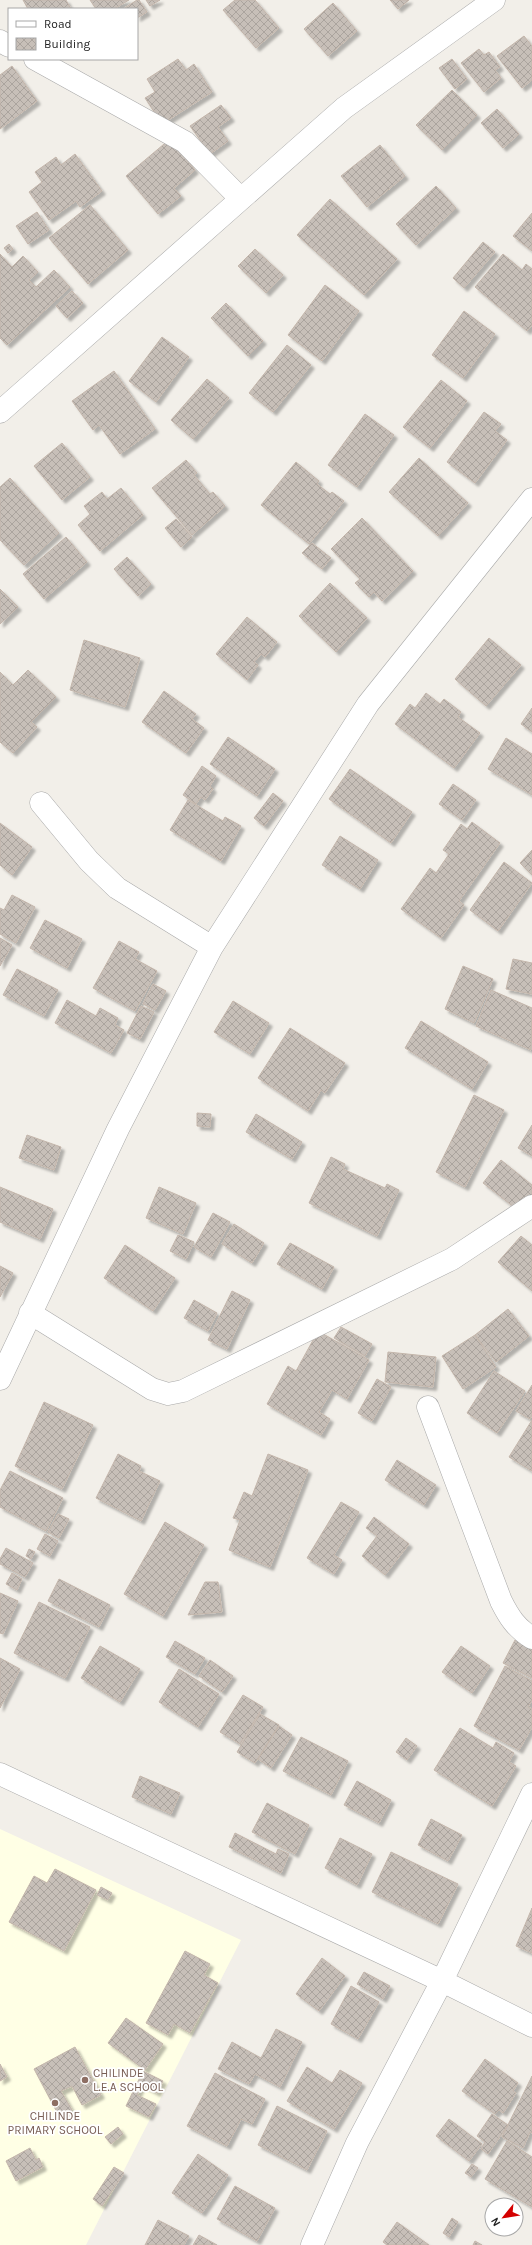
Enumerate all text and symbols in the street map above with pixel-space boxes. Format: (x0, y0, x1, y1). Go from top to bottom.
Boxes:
legend (8, 8, 138, 60)
text: Road (44, 17, 72, 31)
text: Building (44, 37, 91, 51)
place label: CHILINDE L.E.A SCHOOL (93, 2066, 164, 2094)
marker: CHILINDE L.E.A SCHOOL (80, 2075, 90, 2085)
marker: CHILINDE PRIMARY SCHOOL (50, 2098, 60, 2108)
place label: CHILINDE PRIMARY SCHOOL (8, 2109, 103, 2137)
north arrow (484, 2197, 524, 2237)
text: N (488, 2215, 503, 2228)

